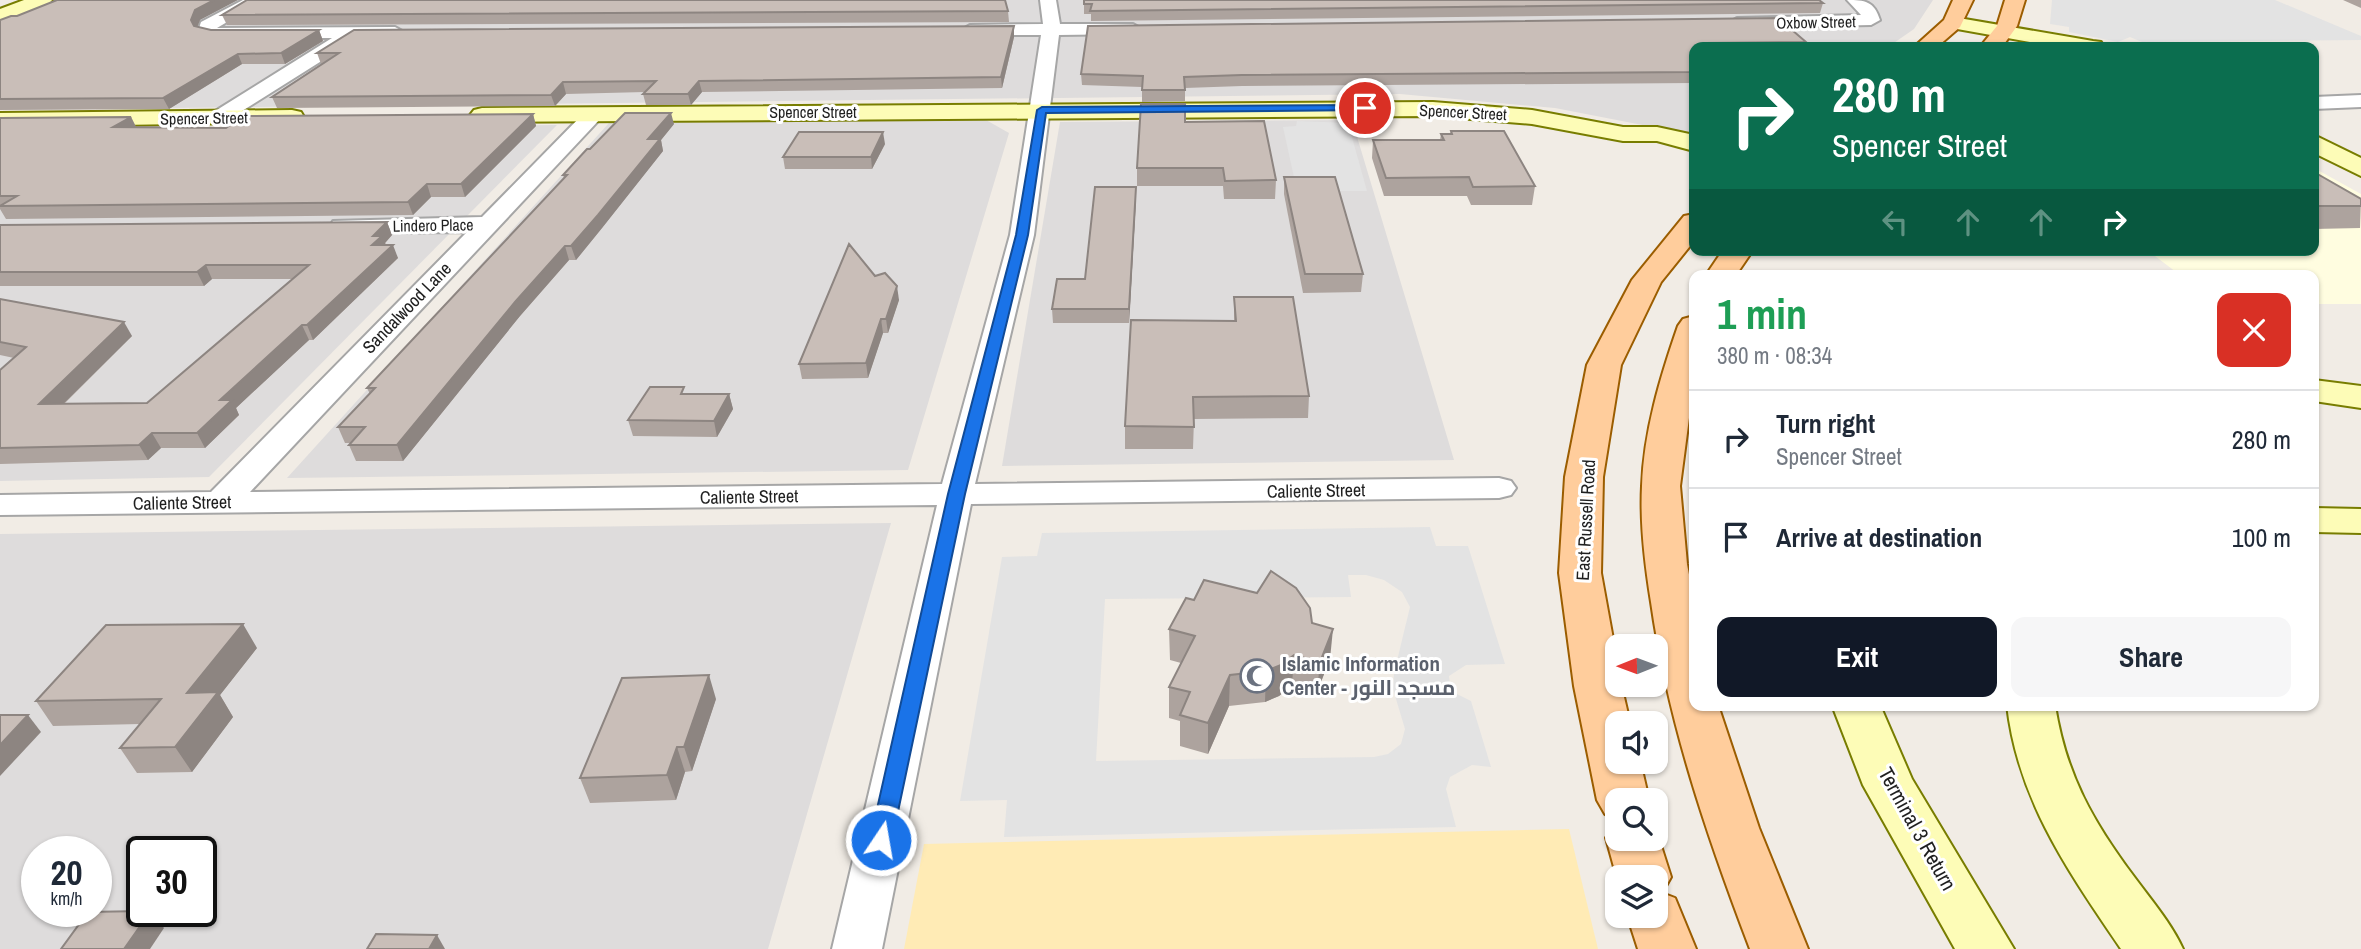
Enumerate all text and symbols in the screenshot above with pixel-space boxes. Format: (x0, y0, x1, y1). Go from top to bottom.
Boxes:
street label: Oxbow Street (1776, 10, 1856, 34)
text: 280 m (1832, 61, 1946, 127)
icon: right (1717, 70, 1808, 161)
pin (1335, 78, 1395, 138)
icon: arrive (1346, 89, 1384, 127)
street label: Spencer Street (1419, 99, 1508, 125)
street label: Spencer Street (769, 101, 857, 123)
street label: Spencer Street (160, 106, 248, 130)
text: Spencer Street (1832, 124, 2007, 167)
icon: left (1876, 203, 1914, 241)
icon: ahead (1949, 203, 1987, 241)
icon: ahead (2022, 203, 2060, 241)
icon: right (2095, 203, 2133, 241)
street label: Lindero Place (392, 213, 474, 237)
street label: Sandalwood Lane (357, 256, 457, 359)
text: 1 min (1717, 286, 1807, 342)
button: close (2217, 293, 2291, 367)
text: 380 m · 08:34 (1717, 340, 1832, 371)
text: Turn right (1776, 406, 1875, 441)
icon: right (1717, 420, 1755, 458)
text: 280 m (2232, 422, 2291, 457)
text: Spencer Street (1776, 441, 1902, 472)
street label: East Russell Road (1570, 459, 1601, 581)
street label: Caliente Street (1267, 477, 1365, 504)
street label: Caliente Street (700, 483, 798, 510)
street label: Caliente Street (133, 489, 231, 516)
icon: arrive (1717, 518, 1755, 556)
text: Arrive at destination (1776, 520, 1982, 555)
text: 100 m (2232, 520, 2291, 555)
button: Exit (1717, 617, 1997, 697)
button: Share (2011, 617, 2291, 697)
north arrow (1605, 634, 1668, 696)
map controls (1605, 634, 1668, 928)
place label: Islamic Information Center - مسجد النور (1282, 649, 1455, 702)
mosque icon: Islamic Information Center - مسجد النور (1238, 657, 1276, 695)
button: sound (1605, 711, 1668, 774)
street label: Terminal 3 Return (1872, 762, 1963, 896)
button: search (1605, 788, 1668, 851)
position arrow (844, 803, 918, 877)
speed limit sign: 30 (126, 836, 217, 927)
text: 20 (51, 849, 82, 896)
button: layers (1605, 865, 1668, 928)
text: km/h (51, 886, 83, 911)

